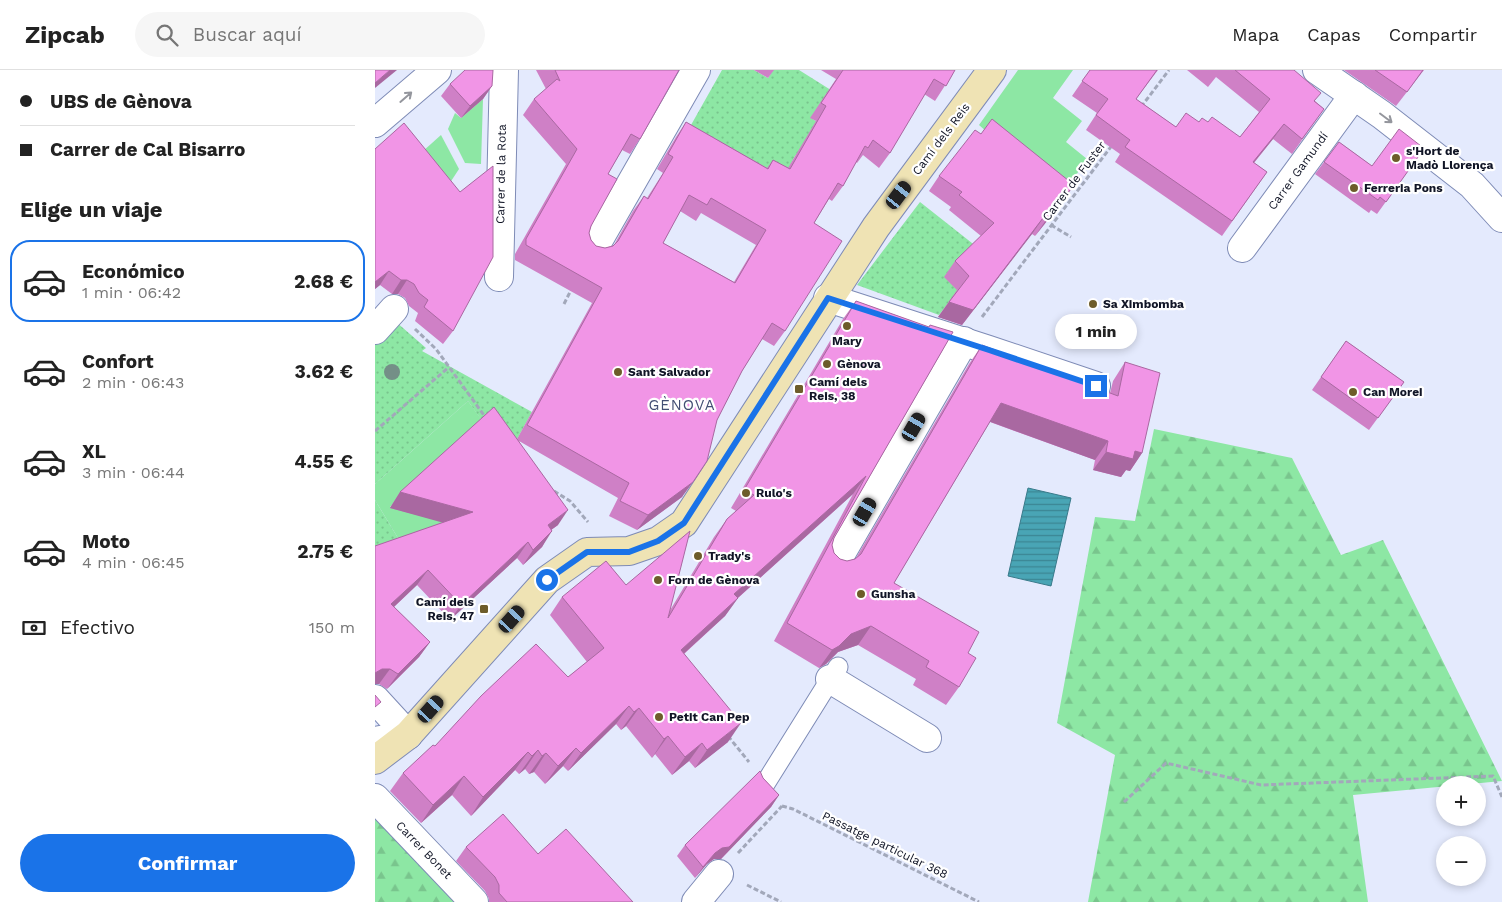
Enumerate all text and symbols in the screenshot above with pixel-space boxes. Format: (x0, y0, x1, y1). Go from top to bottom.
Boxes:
search box (135, 12, 485, 57)
text: Zipcab (25, 21, 105, 49)
icon: search (153, 21, 181, 49)
text: Buscar aquí (193, 23, 302, 46)
text: Mapa (1232, 24, 1279, 45)
text: Capas (1307, 24, 1361, 45)
text: Compartir (1389, 24, 1477, 45)
text: UBS de Gènova (50, 90, 192, 113)
one-way arrow (399, 91, 412, 102)
street label: Camí dels Reis (909, 100, 973, 178)
one-way arrow (1379, 112, 1392, 123)
street label: Carrer de la Rota (493, 124, 509, 224)
street label: Carrer Gamundí (1265, 129, 1331, 213)
text: Carrer de Cal Bisarro (50, 138, 245, 161)
street label: Carrer de Fuster (1039, 138, 1109, 224)
place label: s'Hort de Madò Llorença (1406, 144, 1494, 172)
marker: s'Hort de Madò Llorença (1390, 152, 1402, 164)
car (883, 179, 914, 211)
place label: Ferreria Pons (1364, 181, 1443, 195)
marker: Ferreria Pons (1348, 182, 1360, 194)
text: Elige un viaje (20, 197, 163, 222)
icon: car (22, 259, 67, 304)
text: Económico (82, 260, 185, 283)
text: 2.68 € (294, 270, 353, 293)
text: 1 min · 06:42 (82, 283, 181, 302)
place label: Sa Ximbomba (1103, 297, 1184, 311)
marker: Sa Ximbomba (1087, 298, 1099, 310)
callout: 1 min (1055, 314, 1137, 348)
marker: Mary (841, 320, 853, 332)
text: 1 min (1075, 322, 1117, 341)
place label: Mary (832, 334, 862, 348)
icon: car (22, 349, 67, 394)
text: Confort (82, 350, 153, 373)
place label: Gènova (837, 357, 881, 371)
marker: Gènova (821, 358, 833, 370)
text: 3.62 € (295, 360, 353, 383)
place label: Sant Salvador (628, 365, 711, 379)
marker: Sant Salvador (612, 366, 624, 378)
text: 2 min · 06:43 (82, 373, 184, 392)
place label: Camí dels Reis, 38 (809, 375, 868, 403)
route end (1085, 375, 1107, 397)
marker: Camí dels Reis, 38 (793, 383, 805, 395)
place label: Can Morei (1363, 385, 1423, 399)
marker: Can Morei (1347, 386, 1359, 398)
district label: GÈNOVA (648, 396, 716, 414)
car (900, 410, 927, 444)
icon: car (22, 439, 67, 484)
text: XL (82, 440, 106, 463)
text: 4.55 € (294, 450, 353, 473)
text: 3 min · 06:44 (82, 463, 185, 482)
place label: Rulo's (756, 486, 792, 500)
marker: Rulo's (740, 487, 752, 499)
car (851, 495, 878, 529)
icon: car (22, 529, 67, 574)
text: Moto (82, 530, 130, 553)
text: 2.75 € (297, 540, 353, 563)
place label: Trady's (708, 549, 751, 563)
marker: Trady's (692, 550, 704, 562)
text: 4 min · 06:45 (82, 553, 185, 572)
route start (536, 569, 558, 591)
place label: Forn de Gènova (668, 573, 760, 587)
marker: Forn de Gènova (652, 574, 664, 586)
place label: Gunsha (871, 587, 915, 601)
marker: Gunsha (855, 588, 867, 600)
place label: Camí dels Reis, 47 (416, 595, 475, 623)
marker: Camí dels Reis, 47 (478, 603, 490, 615)
car (496, 603, 527, 635)
icon: cash (20, 614, 48, 642)
text: Efectivo (60, 616, 135, 639)
text: 150 m (309, 618, 355, 637)
car (415, 693, 446, 725)
place label: Petit Can Pep (669, 710, 750, 724)
marker: Petit Can Pep (653, 711, 665, 723)
map controls (1436, 776, 1486, 886)
button: + (1436, 776, 1486, 826)
street label: Passatge particular 368 (820, 809, 950, 881)
street label: Carrer Bonet (393, 818, 455, 882)
button: Confirmar (20, 834, 355, 892)
button: − (1436, 836, 1486, 886)

